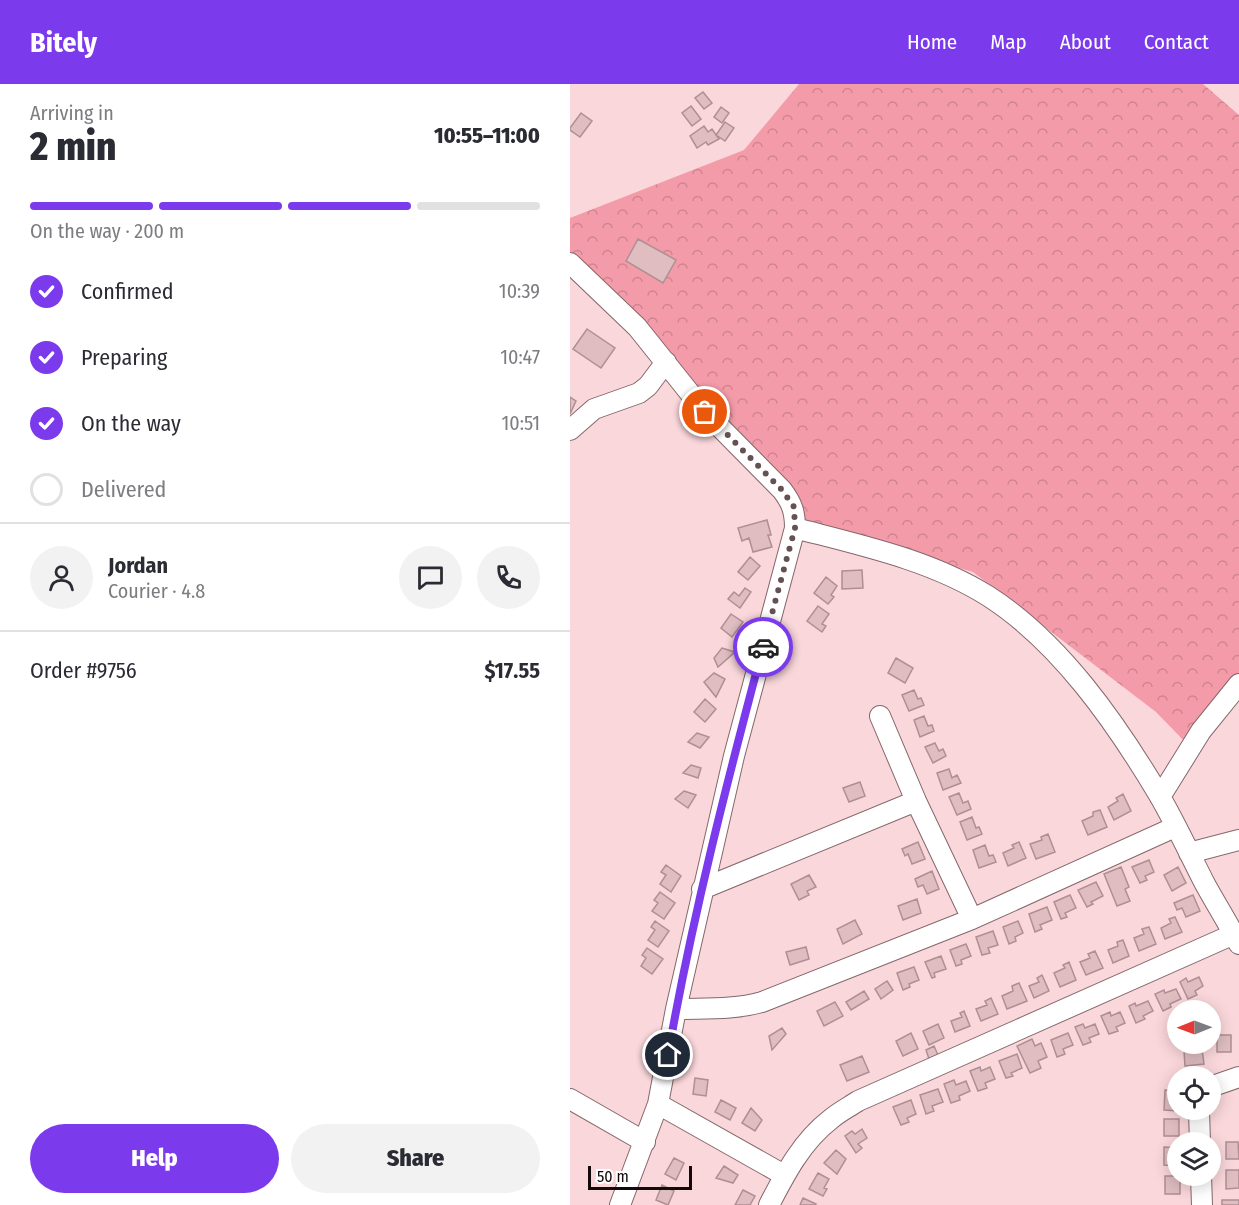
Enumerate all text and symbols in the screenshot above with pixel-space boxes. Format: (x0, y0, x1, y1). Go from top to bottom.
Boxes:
text: Bitely (30, 26, 97, 59)
text: Home (907, 29, 957, 55)
text: Map (990, 29, 1027, 55)
text: About (1060, 29, 1111, 55)
text: Contact (1144, 29, 1209, 55)
text: Arriving in (30, 101, 114, 125)
text: 10:55–11:00 (434, 122, 540, 149)
text: 2 min (30, 124, 116, 170)
text: On the way · 200 m (30, 219, 184, 243)
icon: check (30, 275, 63, 308)
text: Confirmed (81, 278, 174, 305)
text: 10:39 (499, 279, 540, 303)
icon: check (30, 341, 63, 374)
text: Preparing (81, 344, 167, 371)
text: 10:47 (500, 345, 540, 369)
pin (679, 386, 730, 437)
icon: bag (688, 395, 721, 428)
icon: check (30, 407, 63, 440)
text: On the way (81, 410, 181, 437)
text: 10:51 (501, 411, 540, 435)
text: Delivered (81, 476, 166, 503)
button: person (30, 546, 93, 609)
button: chat (399, 546, 462, 609)
button: phone (477, 546, 540, 609)
text: Jordan (108, 552, 168, 579)
text: Courier · 4.8 (108, 579, 205, 603)
courier (733, 617, 793, 677)
icon: car (747, 631, 780, 664)
text: Order #9756 (30, 657, 137, 684)
text: $17.55 (484, 657, 540, 684)
north arrow (1167, 1000, 1221, 1054)
map controls (1167, 1000, 1221, 1186)
pin (642, 1029, 693, 1080)
icon: home (651, 1038, 684, 1071)
button: locate (1167, 1066, 1221, 1120)
button: Help (30, 1124, 279, 1193)
button: Share (291, 1124, 540, 1193)
button: layers (1167, 1132, 1221, 1186)
scale bar (588, 1163, 692, 1190)
text: 50 m (597, 1167, 629, 1186)

